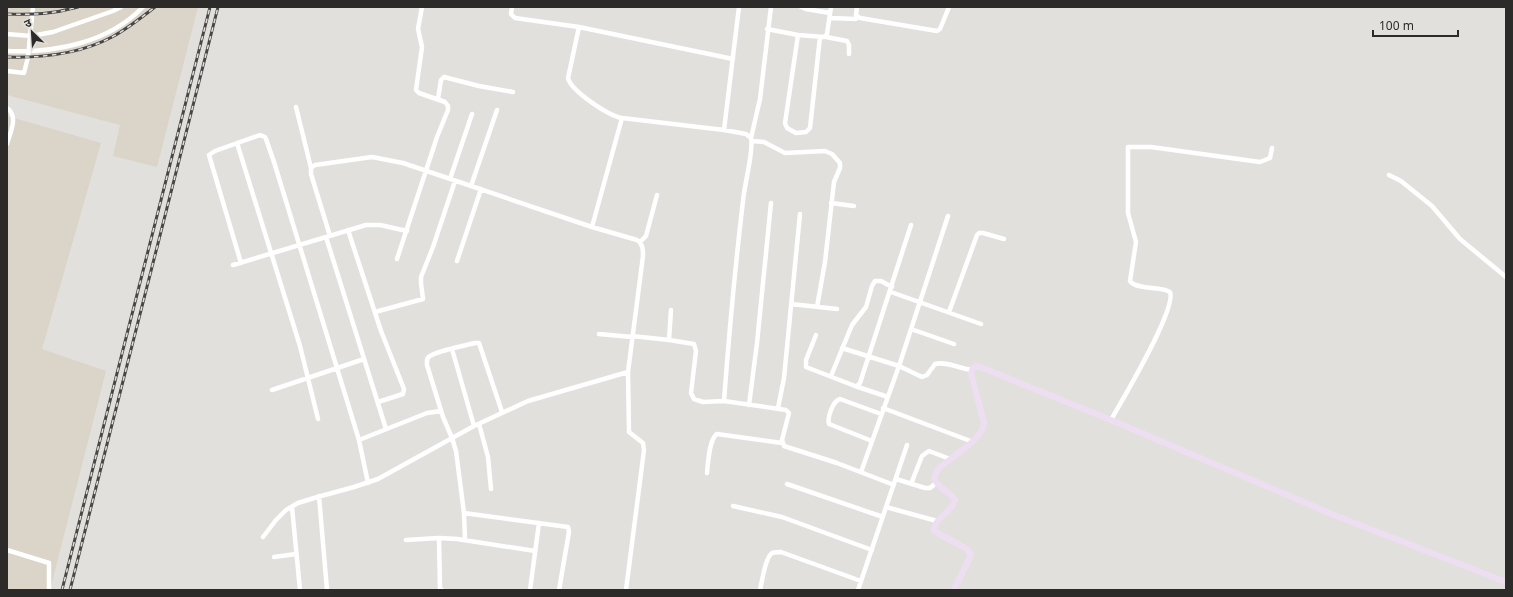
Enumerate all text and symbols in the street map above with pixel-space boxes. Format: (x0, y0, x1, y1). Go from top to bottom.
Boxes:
north arrow (12, 12, 52, 52)
scale bar (1373, 12, 1458, 38)
text: उ (21, 14, 34, 31)
text: 100 m (1379, 17, 1414, 34)

